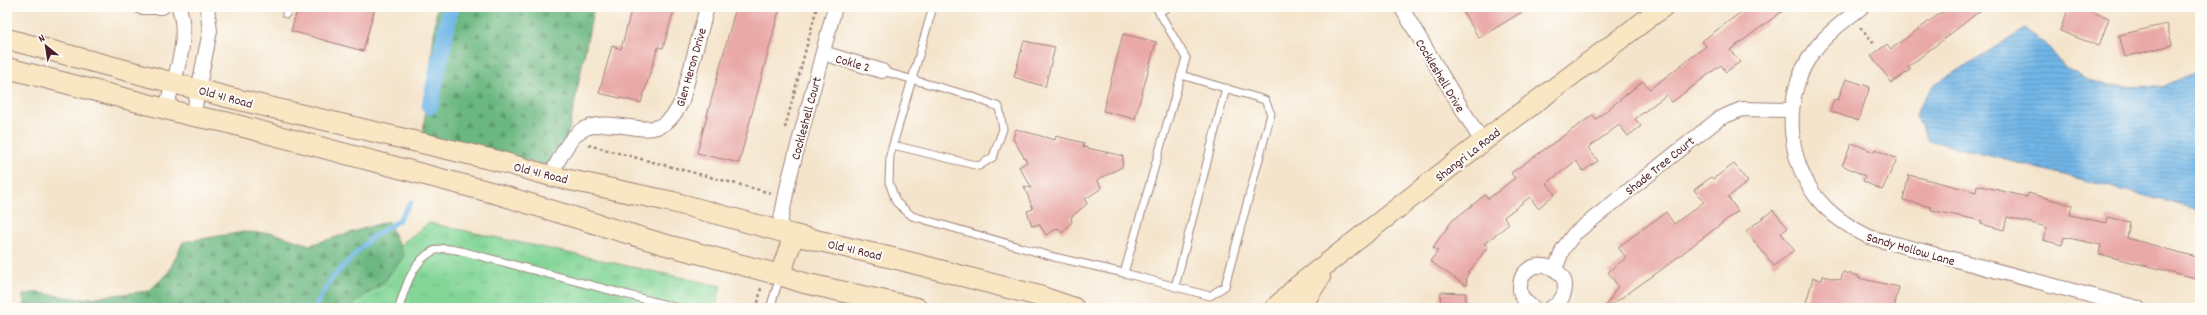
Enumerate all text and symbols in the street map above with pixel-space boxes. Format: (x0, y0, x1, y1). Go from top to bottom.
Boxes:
north arrow (26, 26, 66, 66)
street label: Glen Heron Drive (672, 26, 713, 109)
text: N (36, 31, 49, 47)
street label: Cockleshell Drive (1409, 36, 1468, 117)
street label: Cokle 2 (833, 50, 872, 78)
street label: Cockleshell Court (787, 75, 828, 162)
street label: Old 41 Road (196, 82, 254, 115)
street label: Shangri La Road (1432, 124, 1505, 188)
street label: Shade Tree Court (1622, 133, 1700, 201)
street label: Old 41 Road (511, 159, 569, 190)
street label: Sandy Hollow Lane (1864, 229, 1957, 272)
street label: Old 41 Road (825, 236, 883, 267)

